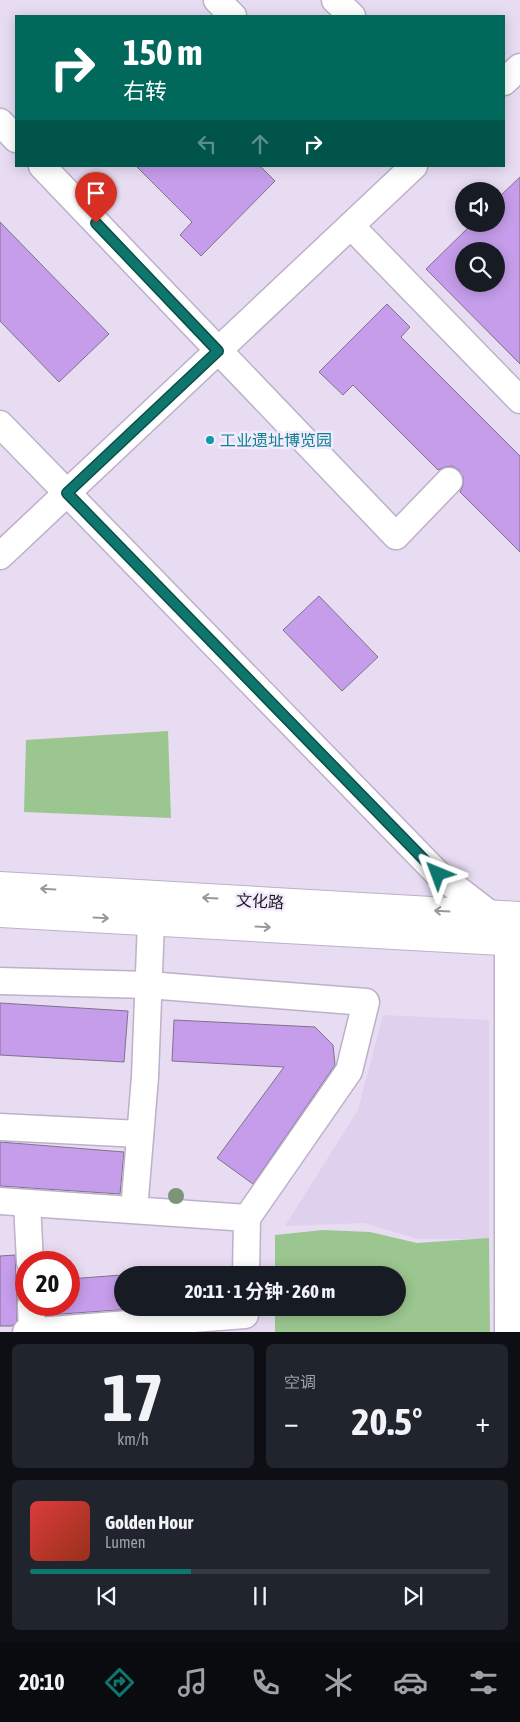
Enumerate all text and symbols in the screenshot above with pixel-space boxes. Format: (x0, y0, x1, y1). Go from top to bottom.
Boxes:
text: 150 m (123, 32, 202, 72)
icon: right (40, 35, 105, 100)
text: 右转 (123, 78, 167, 104)
icon: left (193, 130, 221, 158)
icon: ahead (246, 130, 274, 158)
icon: right (299, 130, 327, 158)
pin (75, 172, 117, 223)
icon: arrive (82, 179, 110, 207)
map controls (455, 182, 505, 292)
button: sound (455, 182, 505, 232)
button: search (455, 242, 505, 292)
place label: 工业遗址博览园 (220, 431, 332, 449)
marker: 工业遗址博览园 (204, 434, 216, 446)
position arrow (411, 847, 463, 899)
one-way arrow (40, 884, 56, 893)
street label: 文化路 (236, 891, 284, 911)
one-way arrow (202, 894, 218, 903)
one-way arrow (434, 907, 450, 916)
one-way arrow (93, 914, 109, 923)
one-way arrow (255, 923, 271, 932)
speed limit sign: 20 (15, 1251, 80, 1316)
text: 20:11 · 1 分钟 · 260 m (185, 1280, 335, 1302)
text: 17 (102, 1360, 164, 1435)
text: 空调 (284, 1373, 316, 1391)
text: 20.5° (352, 1400, 422, 1443)
text: − (284, 1406, 299, 1438)
text: + (475, 1406, 490, 1438)
text: km/h (117, 1430, 149, 1448)
text: Golden Hour (105, 1511, 193, 1533)
text: Lumen (105, 1533, 145, 1551)
icon: previous (93, 1582, 121, 1610)
icon: pause (246, 1582, 274, 1610)
icon: next (399, 1582, 427, 1610)
icon: directions (102, 1665, 137, 1700)
icon: music (175, 1665, 210, 1700)
icon: phone (248, 1665, 283, 1700)
icon: climate (321, 1665, 356, 1700)
icon: car (393, 1665, 428, 1700)
icon: filters (466, 1665, 501, 1700)
text: 20:10 (19, 1669, 65, 1695)

